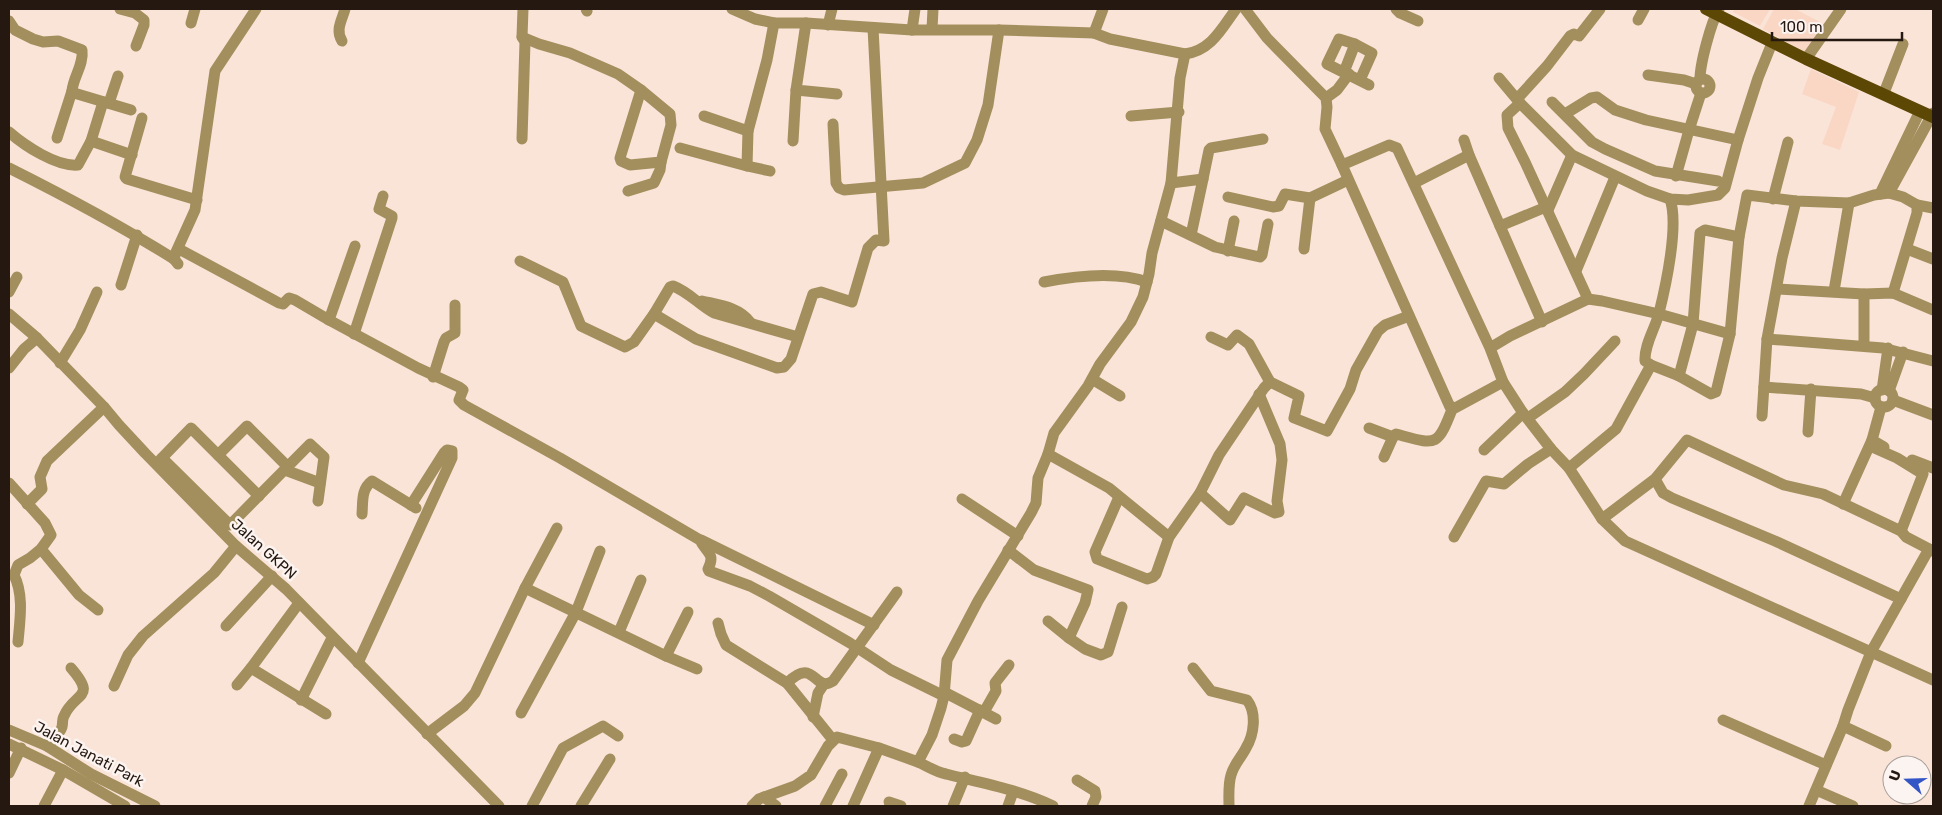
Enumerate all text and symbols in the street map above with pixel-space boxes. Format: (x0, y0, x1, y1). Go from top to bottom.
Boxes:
scale bar (1772, 10, 1902, 42)
text: 100 m (1780, 18, 1822, 36)
street label: Jalan GKPN (228, 515, 300, 583)
street label: Jalan Janati Park (31, 717, 147, 791)
north arrow (1882, 755, 1932, 805)
text: U (1886, 768, 1905, 783)

